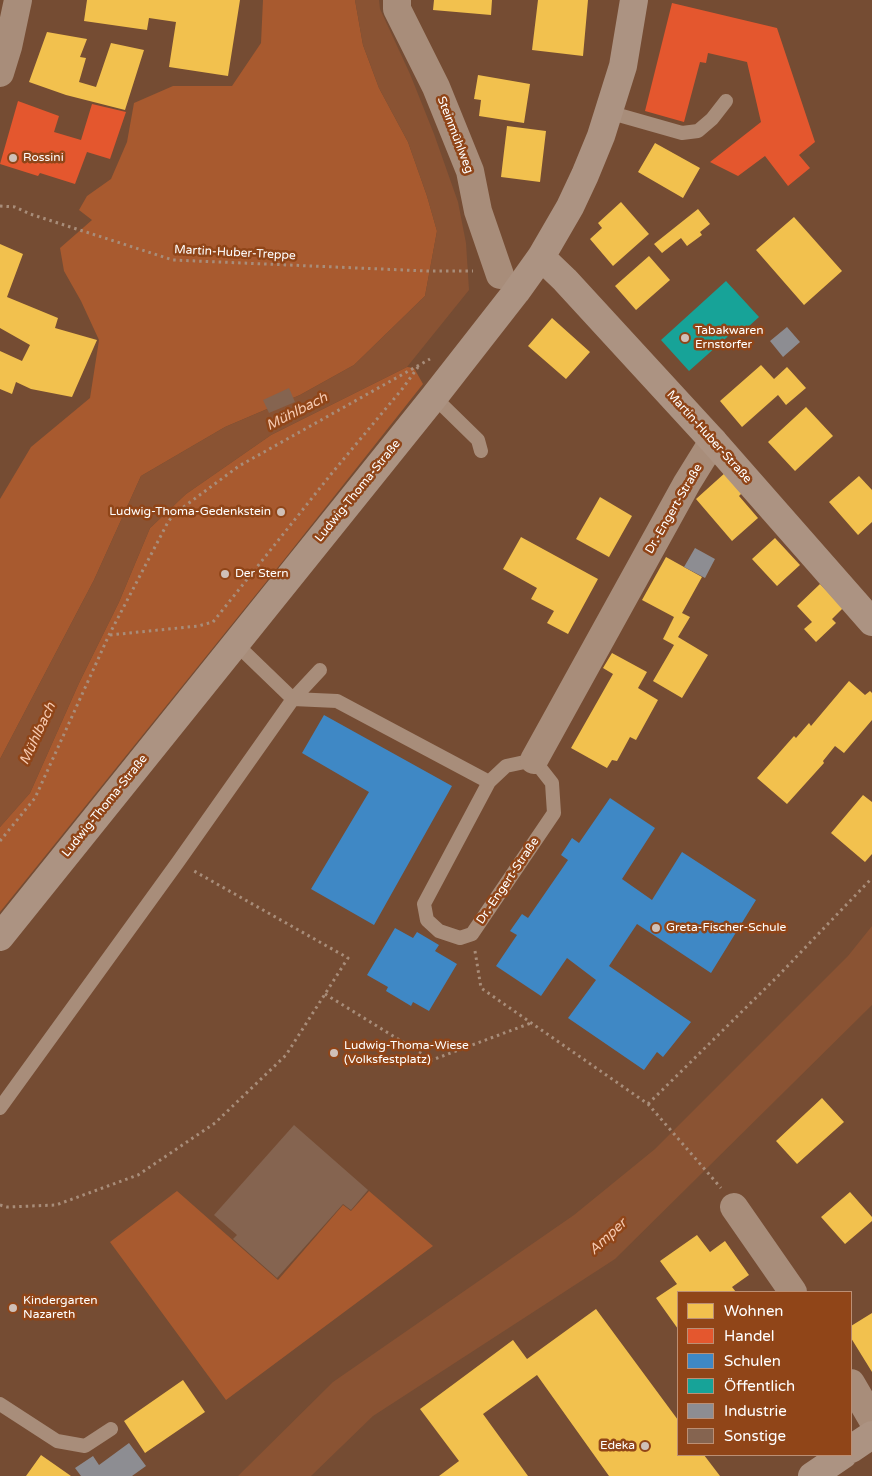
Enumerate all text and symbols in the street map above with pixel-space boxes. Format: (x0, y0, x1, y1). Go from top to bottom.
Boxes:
street label: Steinmühlweg (434, 95, 476, 175)
place label: Rossini (23, 151, 64, 165)
marker: Rossini (7, 152, 19, 164)
street label: Martin-Huber-Treppe (174, 243, 296, 263)
place label: Tabakwaren Ernstorfer (695, 324, 764, 352)
marker: Tabakwaren Ernstorfer (679, 332, 691, 344)
street label: Martin-Huber-Straße (664, 388, 754, 486)
water label: Mühlbach (264, 389, 330, 435)
street label: Ludwig-Thoma-Straße (312, 437, 404, 545)
street label: Dr.-Engert-Straße (642, 461, 706, 557)
place label: Ludwig-Thoma-Gedenkstein (109, 505, 271, 519)
marker: Ludwig-Thoma-Gedenkstein (275, 506, 287, 518)
place label: Der Stern (235, 567, 289, 581)
marker: Der Stern (219, 568, 231, 580)
water label: Mühlbach (16, 700, 60, 768)
street label: Ludwig-Thoma-Straße (59, 752, 151, 860)
street label: Dr.-Engert-Straße (474, 835, 542, 927)
place label: Greta-Fischer-Schule (666, 921, 786, 935)
marker: Greta-Fischer-Schule (650, 922, 662, 934)
place label: Ludwig-Thoma-Wiese (Volksfestplatz) (344, 1039, 469, 1067)
marker: Ludwig-Thoma-Wiese (Volksfestplatz) (328, 1047, 340, 1059)
water label: Amper (586, 1215, 630, 1259)
legend (677, 1291, 852, 1456)
place label: Kindergarten Nazareth (23, 1294, 98, 1322)
marker: Kindergarten Nazareth (7, 1302, 19, 1314)
text: Wohnen (724, 1302, 784, 1320)
text: Handel (724, 1327, 775, 1345)
text: Schulen (724, 1352, 781, 1370)
text: Öffentlich (724, 1377, 795, 1395)
text: Industrie (724, 1402, 787, 1420)
text: Sonstige (724, 1427, 786, 1445)
place label: Edeka (600, 1439, 635, 1453)
marker: Edeka (639, 1440, 651, 1452)

